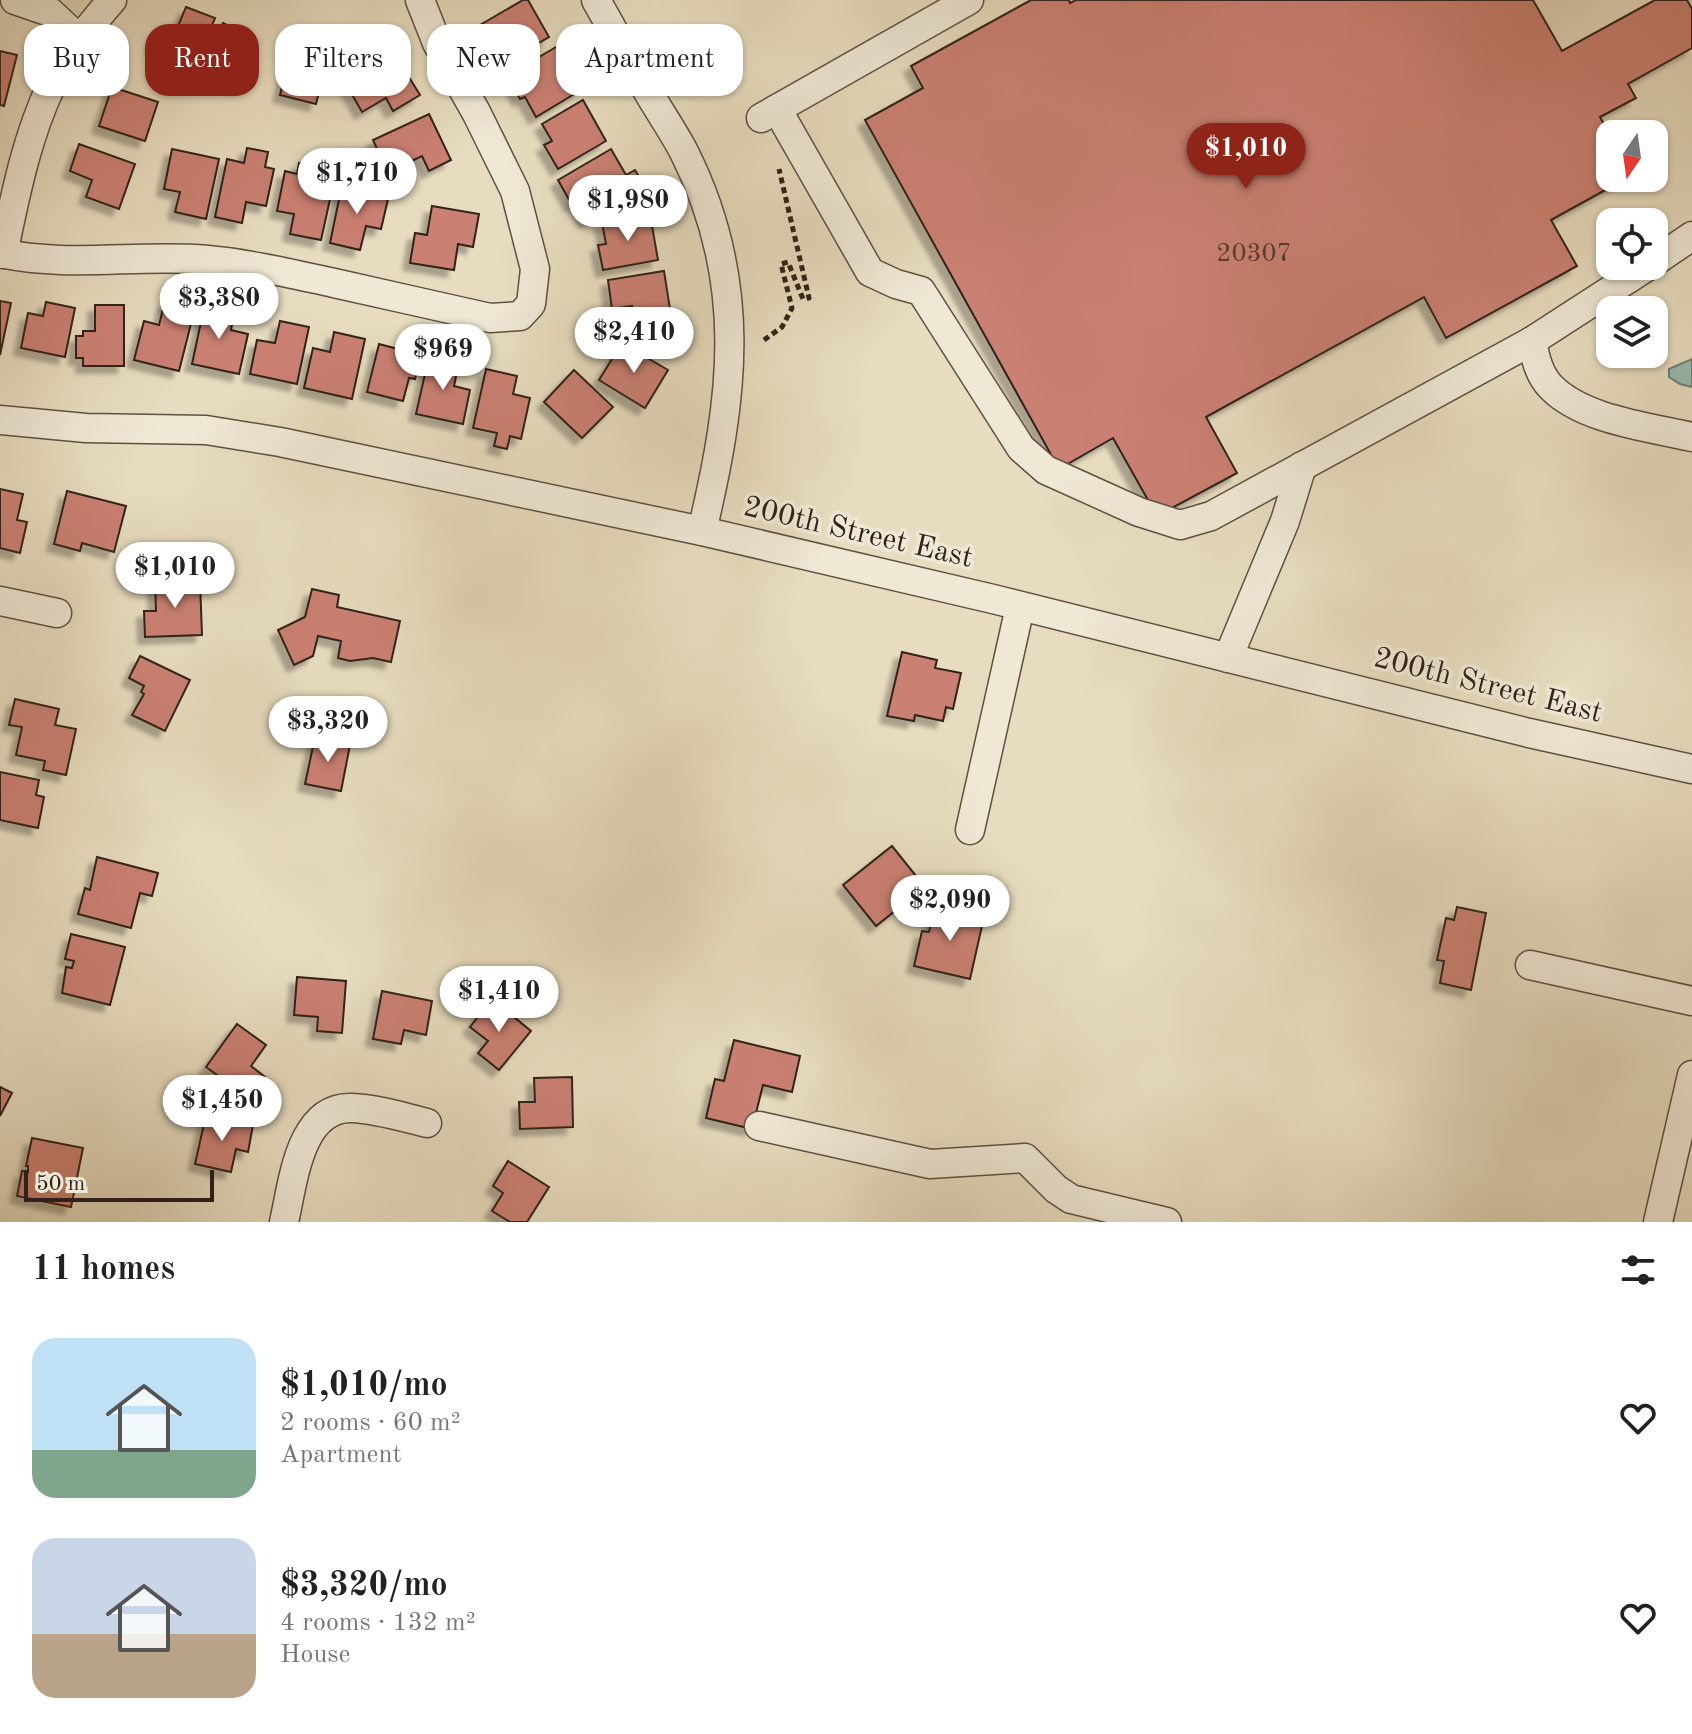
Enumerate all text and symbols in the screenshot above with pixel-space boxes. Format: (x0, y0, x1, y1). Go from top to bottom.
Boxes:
chip: Buy (24, 24, 129, 96)
chip: Rent (145, 24, 259, 96)
chip: Filters (275, 24, 411, 96)
chip: New (427, 24, 540, 96)
chip: Apartment (556, 24, 743, 96)
north arrow (1596, 120, 1668, 192)
map controls (1596, 120, 1668, 368)
pin: $1,010 (1181, 123, 1311, 191)
text: $1,010 (1205, 136, 1287, 162)
pin: $1,710 (292, 148, 422, 216)
text: $1,710 (316, 161, 398, 187)
pin: $1,980 (563, 175, 693, 243)
text: $1,980 (587, 188, 669, 214)
button: locate (1596, 208, 1668, 280)
house number: 20307 (1216, 241, 1292, 267)
pin: $3,380 (154, 273, 284, 341)
text: $3,380 (178, 286, 260, 312)
button: layers (1596, 296, 1668, 368)
pin: $2,410 (569, 307, 699, 375)
text: $2,410 (593, 320, 675, 346)
pin: $969 (396, 324, 490, 392)
text: $969 (413, 337, 473, 363)
street label: 200th Street East (740, 492, 976, 574)
pin: $1,010 (110, 542, 240, 610)
text: $1,010 (134, 555, 216, 581)
street label: 200th Street East (1371, 643, 1605, 729)
pin: $3,320 (263, 696, 393, 764)
text: $3,320 (287, 709, 369, 735)
pin: $2,090 (885, 875, 1015, 943)
text: $2,090 (909, 888, 991, 914)
pin: $1,410 (434, 966, 564, 1034)
text: $1,410 (458, 979, 540, 1005)
pin: $1,450 (157, 1075, 287, 1143)
text: $1,450 (181, 1088, 263, 1114)
scale bar (24, 1166, 214, 1202)
text: 50 m (36, 1173, 85, 1195)
icon: filters (1616, 1248, 1660, 1292)
text: 11 homes (32, 1253, 175, 1287)
text: $1,010/mo (280, 1369, 448, 1403)
icon: home (96, 1370, 192, 1466)
icon: heart (1616, 1396, 1660, 1440)
text: 2 rooms · 60 m² (280, 1410, 461, 1436)
text: Apartment (280, 1442, 402, 1468)
text: $3,320/mo (280, 1569, 448, 1603)
icon: home (96, 1570, 192, 1666)
icon: heart (1616, 1596, 1660, 1640)
text: 4 rooms · 132 m² (280, 1610, 476, 1636)
text: House (280, 1642, 351, 1668)

